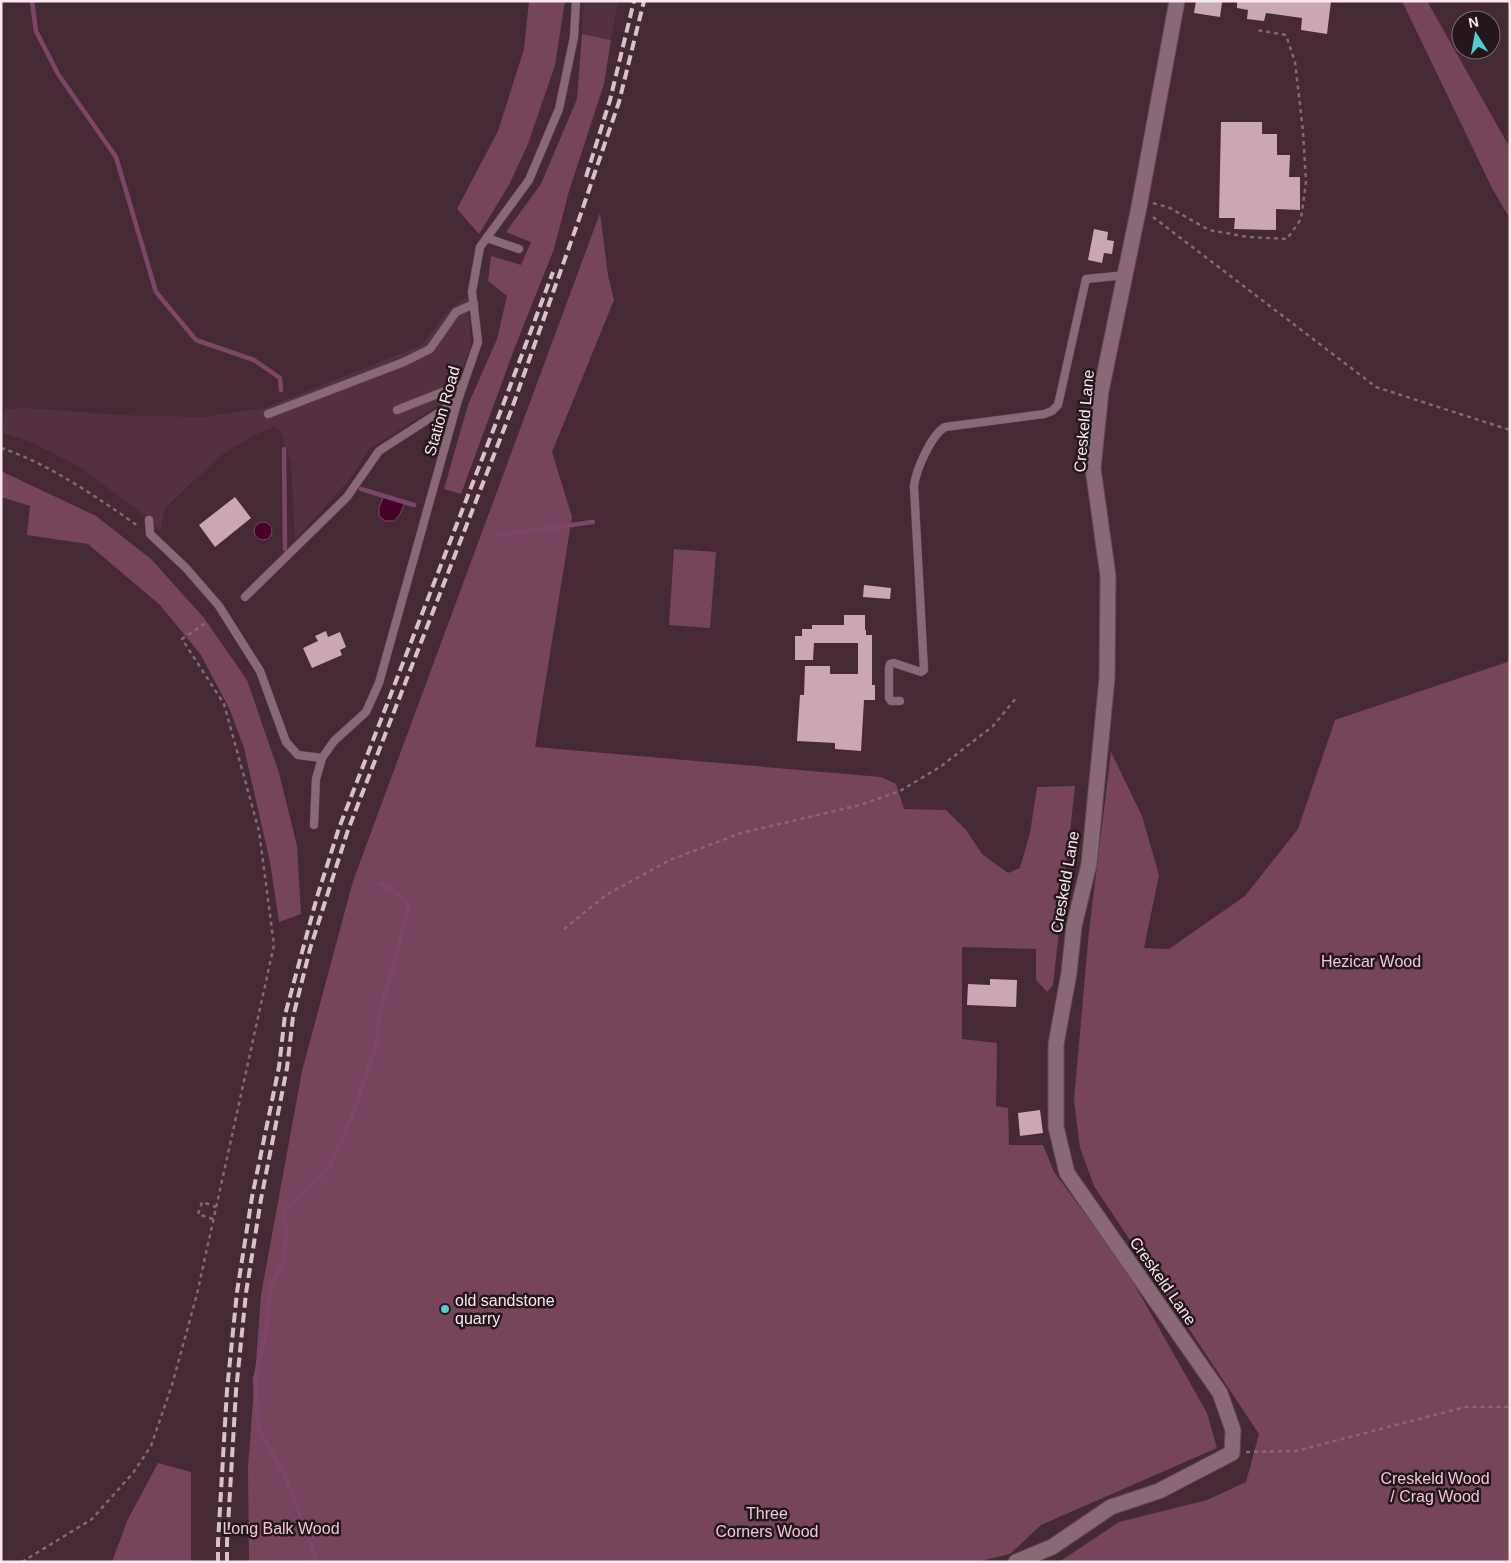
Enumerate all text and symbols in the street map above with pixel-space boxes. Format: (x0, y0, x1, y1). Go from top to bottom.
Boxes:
north arrow (1451, 10, 1501, 60)
text: N (1467, 13, 1480, 31)
street label: Station Road (421, 364, 463, 458)
street label: Creskeld Lane (1071, 369, 1097, 473)
street label: Creskeld Lane (1048, 830, 1082, 934)
park label: Hezicar Wood (1321, 953, 1421, 970)
street label: Creskeld Lane (1126, 1234, 1200, 1328)
place label: old sandstone quarry (455, 1292, 555, 1327)
marker: old sandstone quarry (439, 1303, 451, 1315)
park label: Creskeld Wood / Crag Wood (1380, 1470, 1490, 1505)
park label: Three Corners Wood (716, 1505, 818, 1540)
park label: Long Balk Wood (222, 1520, 340, 1537)

